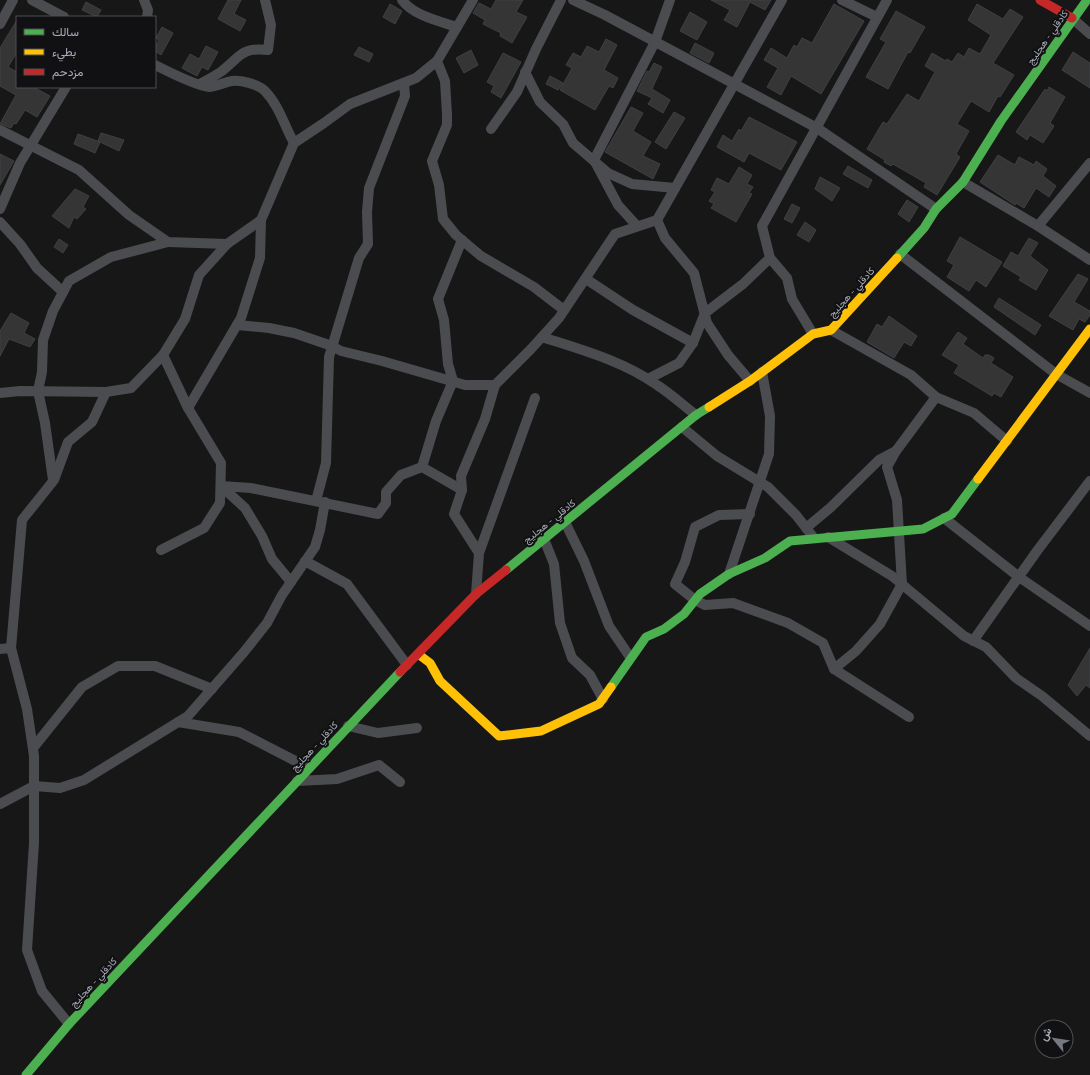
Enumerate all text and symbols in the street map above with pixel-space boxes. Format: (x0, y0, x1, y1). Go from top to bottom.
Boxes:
street label: كادقلي - هجليج (1024, 7, 1073, 68)
legend (16, 16, 156, 88)
text: سالك (52, 24, 79, 40)
text: بطيء (52, 44, 76, 62)
text: مزدحم (52, 64, 83, 80)
street label: كادقلي - هجليج (825, 264, 879, 322)
street label: كادقلي - هجليج (521, 496, 580, 548)
street label: كادقلي - هجليج (288, 718, 343, 775)
street label: كادقلي - هجليج (67, 954, 122, 1011)
north arrow (1034, 1019, 1074, 1059)
text: ش (1036, 1025, 1056, 1044)

